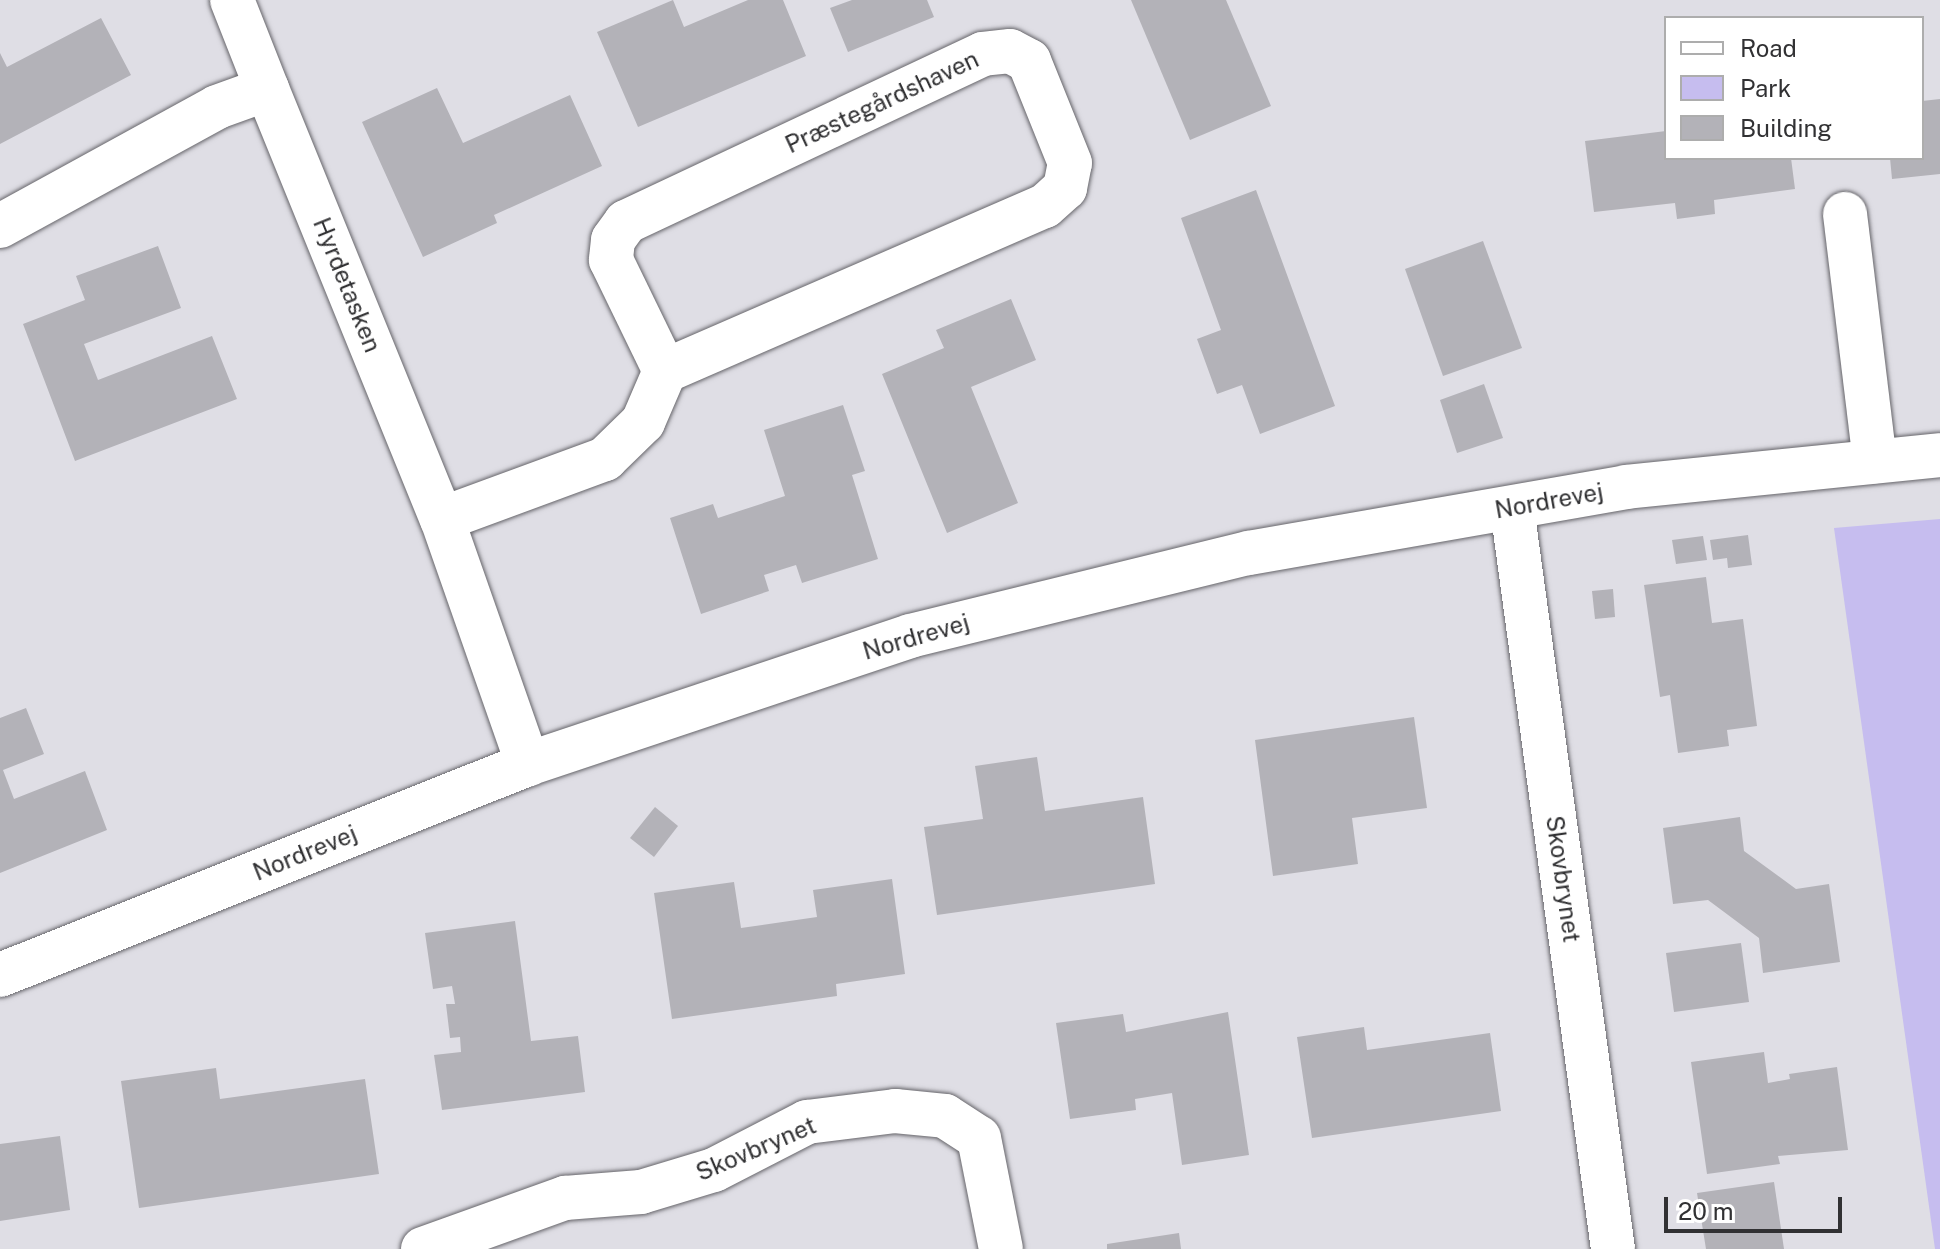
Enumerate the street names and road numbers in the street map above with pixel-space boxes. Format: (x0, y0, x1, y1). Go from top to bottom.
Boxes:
street label: Præstegårdshaven (781, 45, 983, 159)
street label: Hyrdetasken (307, 213, 387, 357)
street label: Nordrevej (1493, 477, 1605, 525)
street label: Nordrevej (859, 608, 973, 666)
street label: Skovbrynet (1540, 814, 1586, 944)
street label: Nordrevej (249, 819, 361, 887)
street label: Skovbrynet (692, 1111, 820, 1187)

